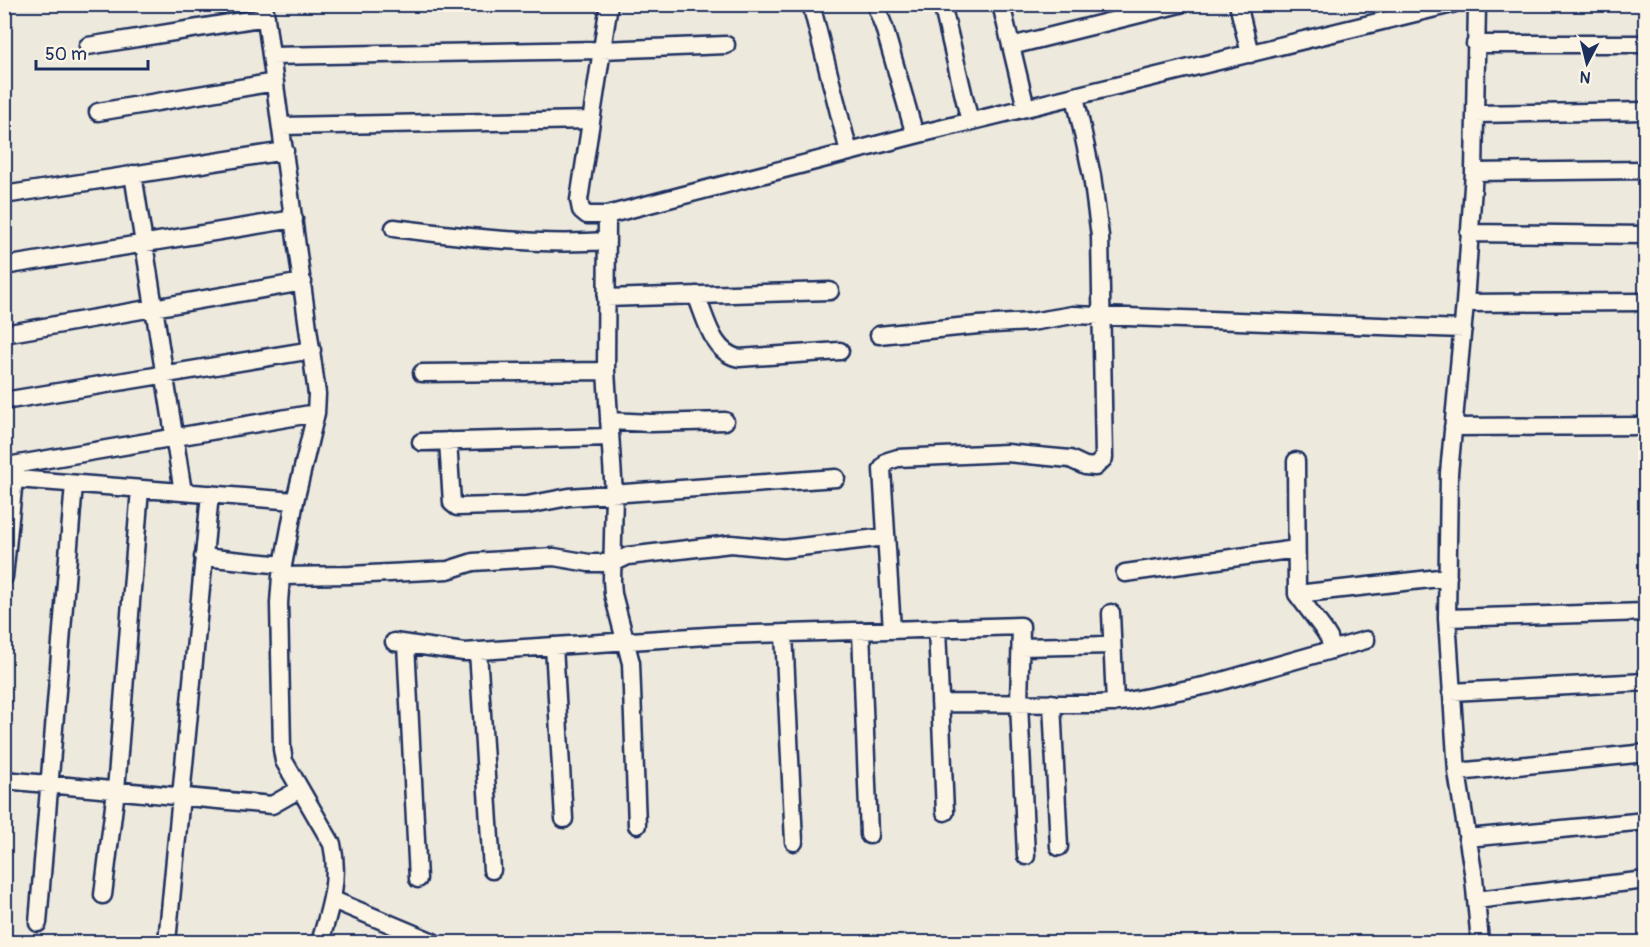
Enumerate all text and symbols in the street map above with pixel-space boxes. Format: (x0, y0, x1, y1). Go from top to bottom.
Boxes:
scale bar (36, 33, 148, 71)
north arrow (1557, 33, 1617, 93)
text: 50 m (45, 43, 87, 66)
text: N (1579, 66, 1592, 87)

